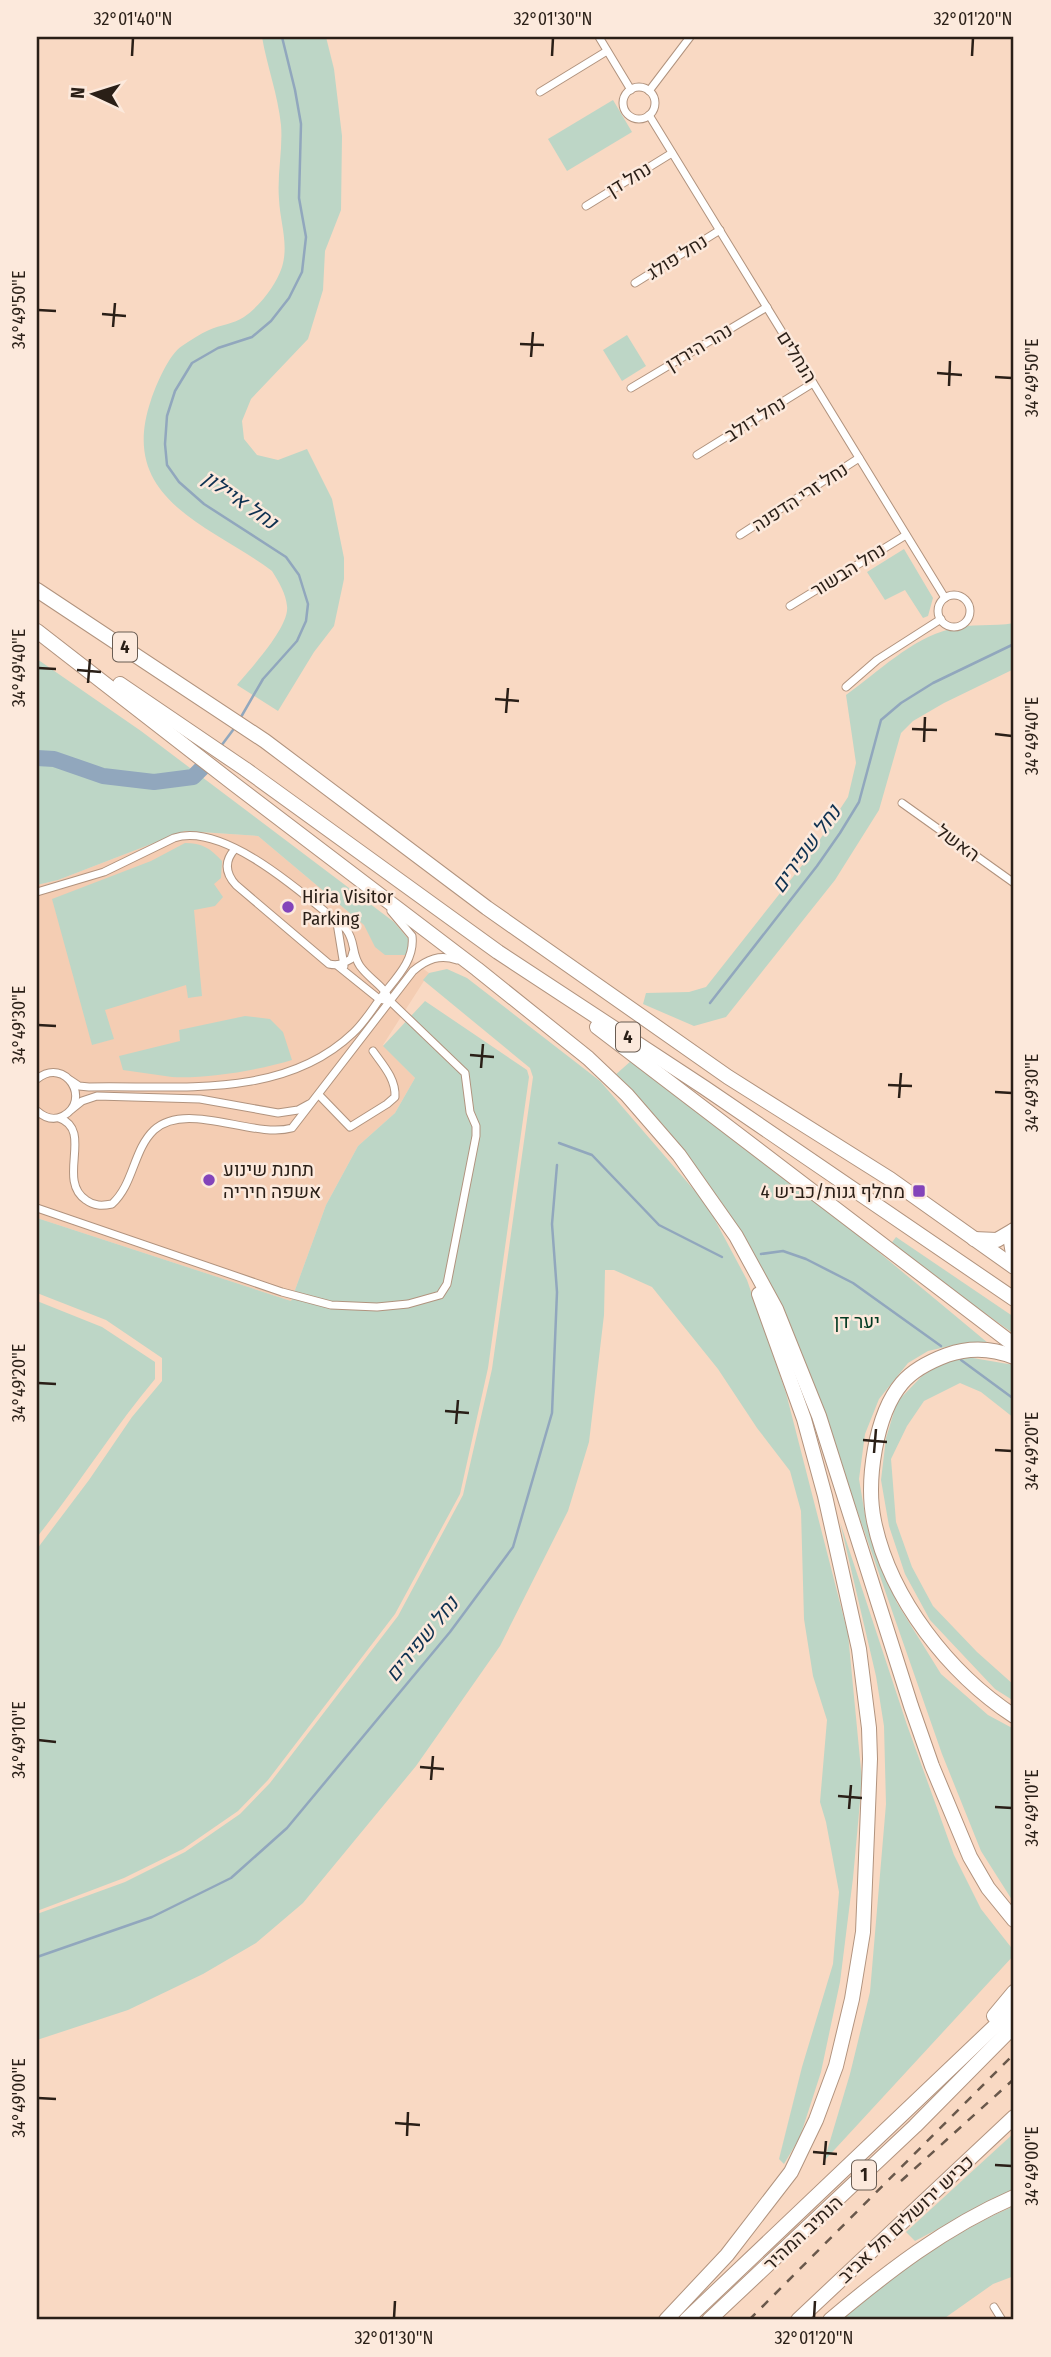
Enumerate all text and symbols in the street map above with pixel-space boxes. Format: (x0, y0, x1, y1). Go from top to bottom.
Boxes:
text: 32°01'40"N (94, 8, 172, 30)
text: 32°01'30"N (514, 8, 592, 30)
text: 32°01'20"N (934, 8, 1012, 30)
north arrow (60, 60, 130, 130)
text: N (66, 86, 89, 99)
street label: נחל דן (602, 157, 656, 201)
street label: נחל פולג (642, 229, 712, 285)
text: 34°49'50"E (8, 271, 30, 349)
street label: נהר הירדן (662, 318, 736, 376)
street label: הנחלים (772, 327, 822, 387)
text: 34°49'50"E (1021, 339, 1043, 417)
street label: נחל דולב (720, 391, 790, 447)
street label: נחל זרי הדפנה (748, 457, 852, 537)
water label: נחל איילון (198, 465, 283, 536)
street label: נחל הבשור (806, 538, 890, 602)
text: 34°49'40"E (8, 629, 30, 707)
road number: 4 (113, 632, 137, 662)
text: 34°49'40"E (1021, 697, 1043, 775)
water label: נחל שפירים (765, 799, 847, 898)
street label: האשל (932, 820, 984, 866)
place label: Hiria Visitor Parking (302, 885, 394, 930)
marker: Hiria Visitor Parking (280, 899, 296, 915)
text: 34°49'30"E (8, 986, 30, 1064)
road number: 4 (616, 1022, 640, 1052)
text: 34°49'30"E (1021, 1054, 1043, 1132)
place label: תחנת שינוע אשפה חיריה (223, 1158, 321, 1203)
marker: תחנת שינוע אשפה חיריה (201, 1172, 217, 1188)
place label: מחלף גנות/כביש 4 (761, 1180, 905, 1203)
marker: מחלף גנות/כביש 4 (911, 1183, 927, 1199)
park label: יער דן (834, 1310, 880, 1333)
text: 34°49'20"E (8, 1344, 30, 1422)
text: 34°49'20"E (1021, 1412, 1043, 1490)
water label: נחל שפירים (380, 1590, 465, 1687)
text: 34°49'10"E (8, 1701, 30, 1779)
text: 34°49'10"E (1021, 1769, 1043, 1847)
text: 34°49'00"E (8, 2058, 30, 2138)
text: 34°49'00"E (1021, 2126, 1043, 2206)
street label: כביש ירושלים תל אביב (833, 2150, 979, 2288)
road number: 1 (852, 2160, 876, 2190)
street label: הנתיב המהיר (759, 2191, 847, 2275)
text: 32°01'30"N (355, 2327, 433, 2349)
text: 32°01'20"N (775, 2327, 853, 2349)

